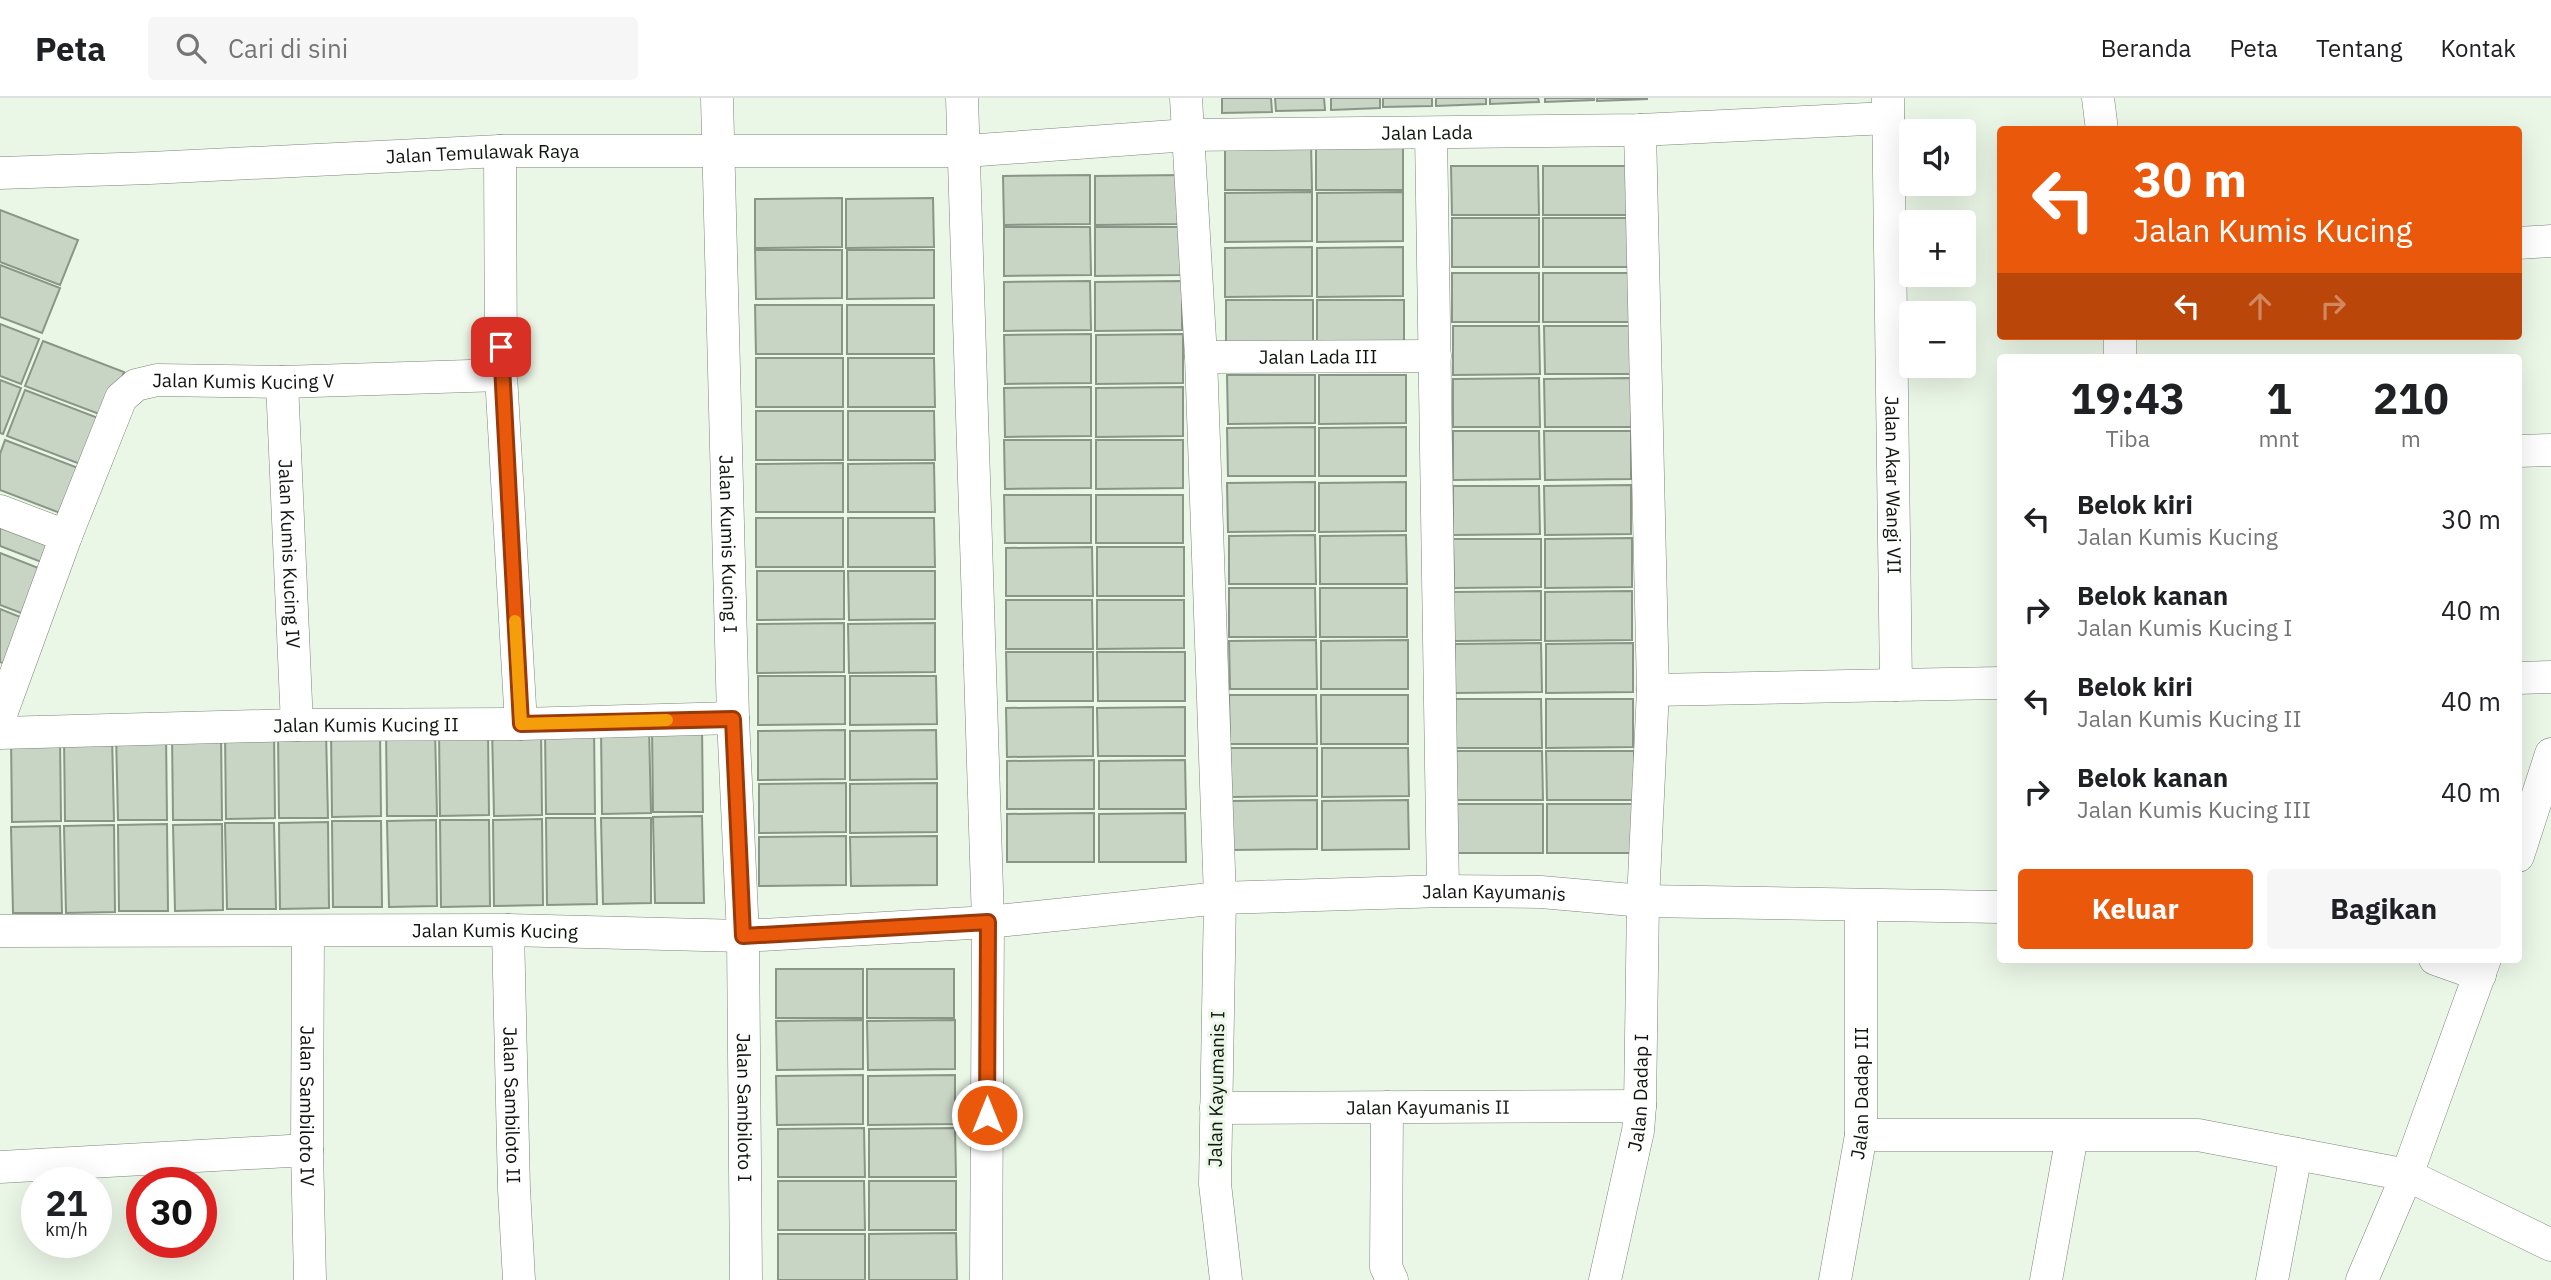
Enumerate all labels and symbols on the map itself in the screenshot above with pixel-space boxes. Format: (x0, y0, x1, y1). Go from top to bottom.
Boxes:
street label: Jalan Lada (1381, 120, 1473, 145)
street label: Jalan Temulawak Raya (385, 139, 579, 169)
pin (471, 317, 531, 377)
street label: Jalan Lada III (1259, 344, 1377, 369)
street label: Jalan Kumis Kucing V (152, 368, 335, 394)
street label: Jalan Akar Wangi VII (1880, 396, 1906, 574)
street label: Jalan Kumis Kucing I (714, 454, 743, 633)
street label: Jalan Kumis Kucing IV (273, 459, 306, 650)
street label: Jalan Kumis Kucing II (273, 712, 459, 738)
street label: Jalan Kayumanis (1422, 879, 1567, 906)
street label: Jalan Kumis Kucing (412, 918, 578, 944)
street label: Jalan Kayumanis I (1203, 1011, 1229, 1167)
street label: Jalan Sambiloto IV (295, 1026, 320, 1187)
street label: Jalan Sambiloto II (498, 1026, 526, 1184)
street label: Jalan Dadap III (1845, 1027, 1873, 1161)
street label: Jalan Sambiloto I (732, 1033, 757, 1182)
street label: Jalan Dadap I (1622, 1034, 1653, 1154)
position arrow (950, 1078, 1024, 1152)
street label: Jalan Kayumanis II (1346, 1095, 1510, 1119)
speed limit sign: 30 (126, 1167, 217, 1258)

